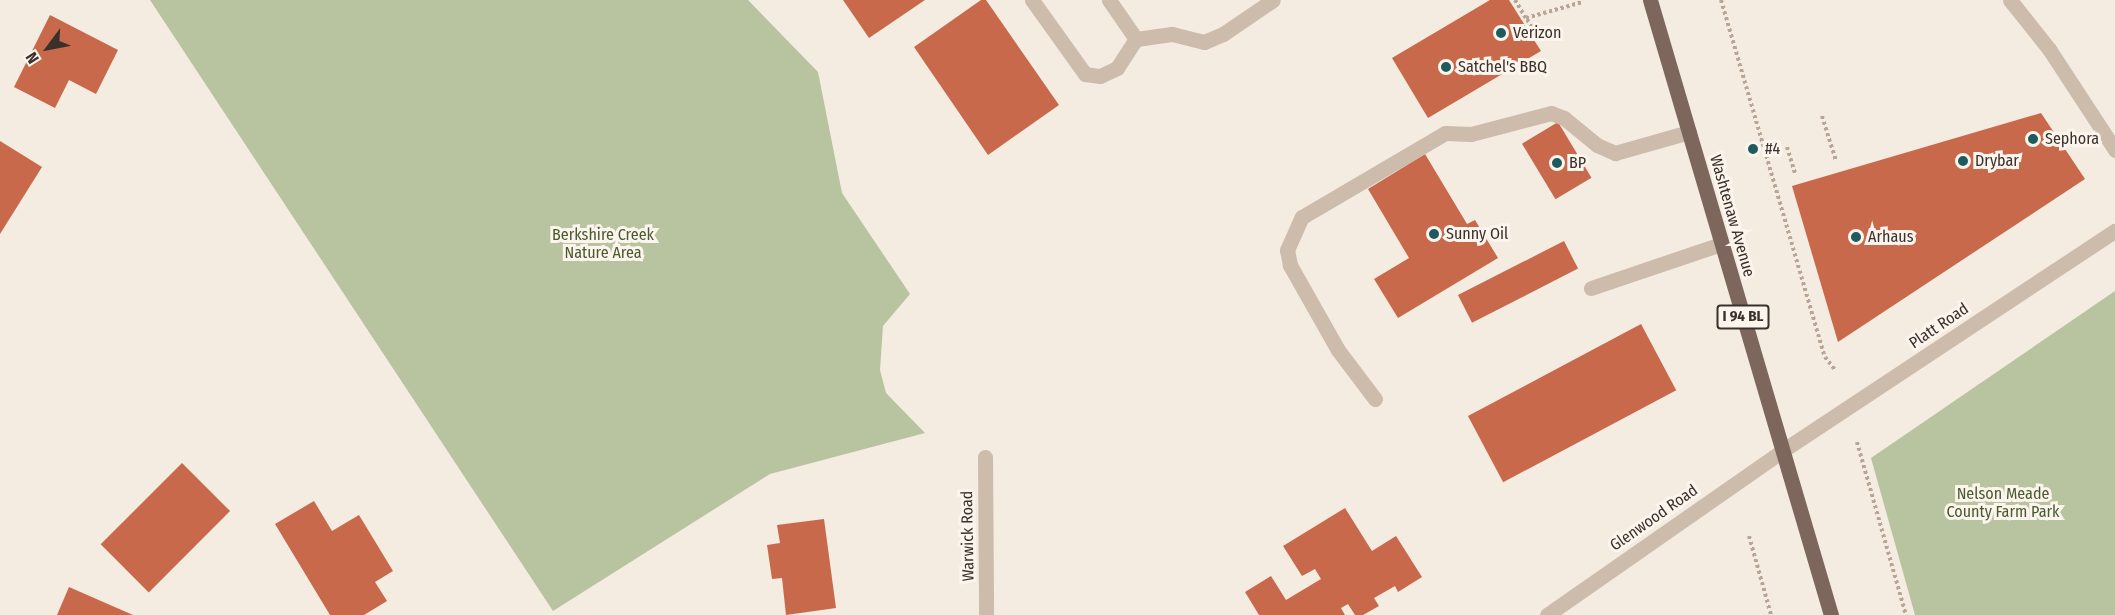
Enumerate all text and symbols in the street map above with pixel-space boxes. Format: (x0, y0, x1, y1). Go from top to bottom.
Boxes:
north arrow (18, 18, 78, 78)
place label: Verizon (1513, 23, 1561, 43)
marker: Verizon (1494, 26, 1508, 40)
text: N (22, 49, 43, 67)
place label: Satchel's BBQ (1458, 57, 1547, 77)
marker: Satchel's BBQ (1439, 60, 1453, 74)
place label: Sephora (2045, 129, 2099, 149)
marker: Sephora (2026, 132, 2040, 146)
place label: #4 (1765, 139, 1780, 159)
marker: #4 (1746, 142, 1760, 156)
place label: Drybar (1975, 151, 2019, 171)
place label: BP (1569, 153, 1586, 173)
street label: Washtenaw Avenue (1705, 153, 1759, 279)
marker: Drybar (1956, 154, 1970, 168)
marker: BP (1550, 156, 1564, 170)
place label: Sunny Oil (1446, 224, 1508, 244)
park label: Berkshire Creek Nature Area (552, 225, 654, 263)
marker: Sunny Oil (1427, 227, 1441, 241)
place label: Arhaus (1868, 227, 1913, 247)
marker: Arhaus (1849, 230, 1863, 244)
street label: Platt Road (1906, 299, 1972, 353)
road number: I 94 BL (1716, 305, 1770, 329)
street label: Glenwood Road (1607, 481, 1701, 555)
park label: Nelson Meade County Farm Park (1946, 484, 2060, 522)
street label: Warwick Road (958, 491, 978, 581)

